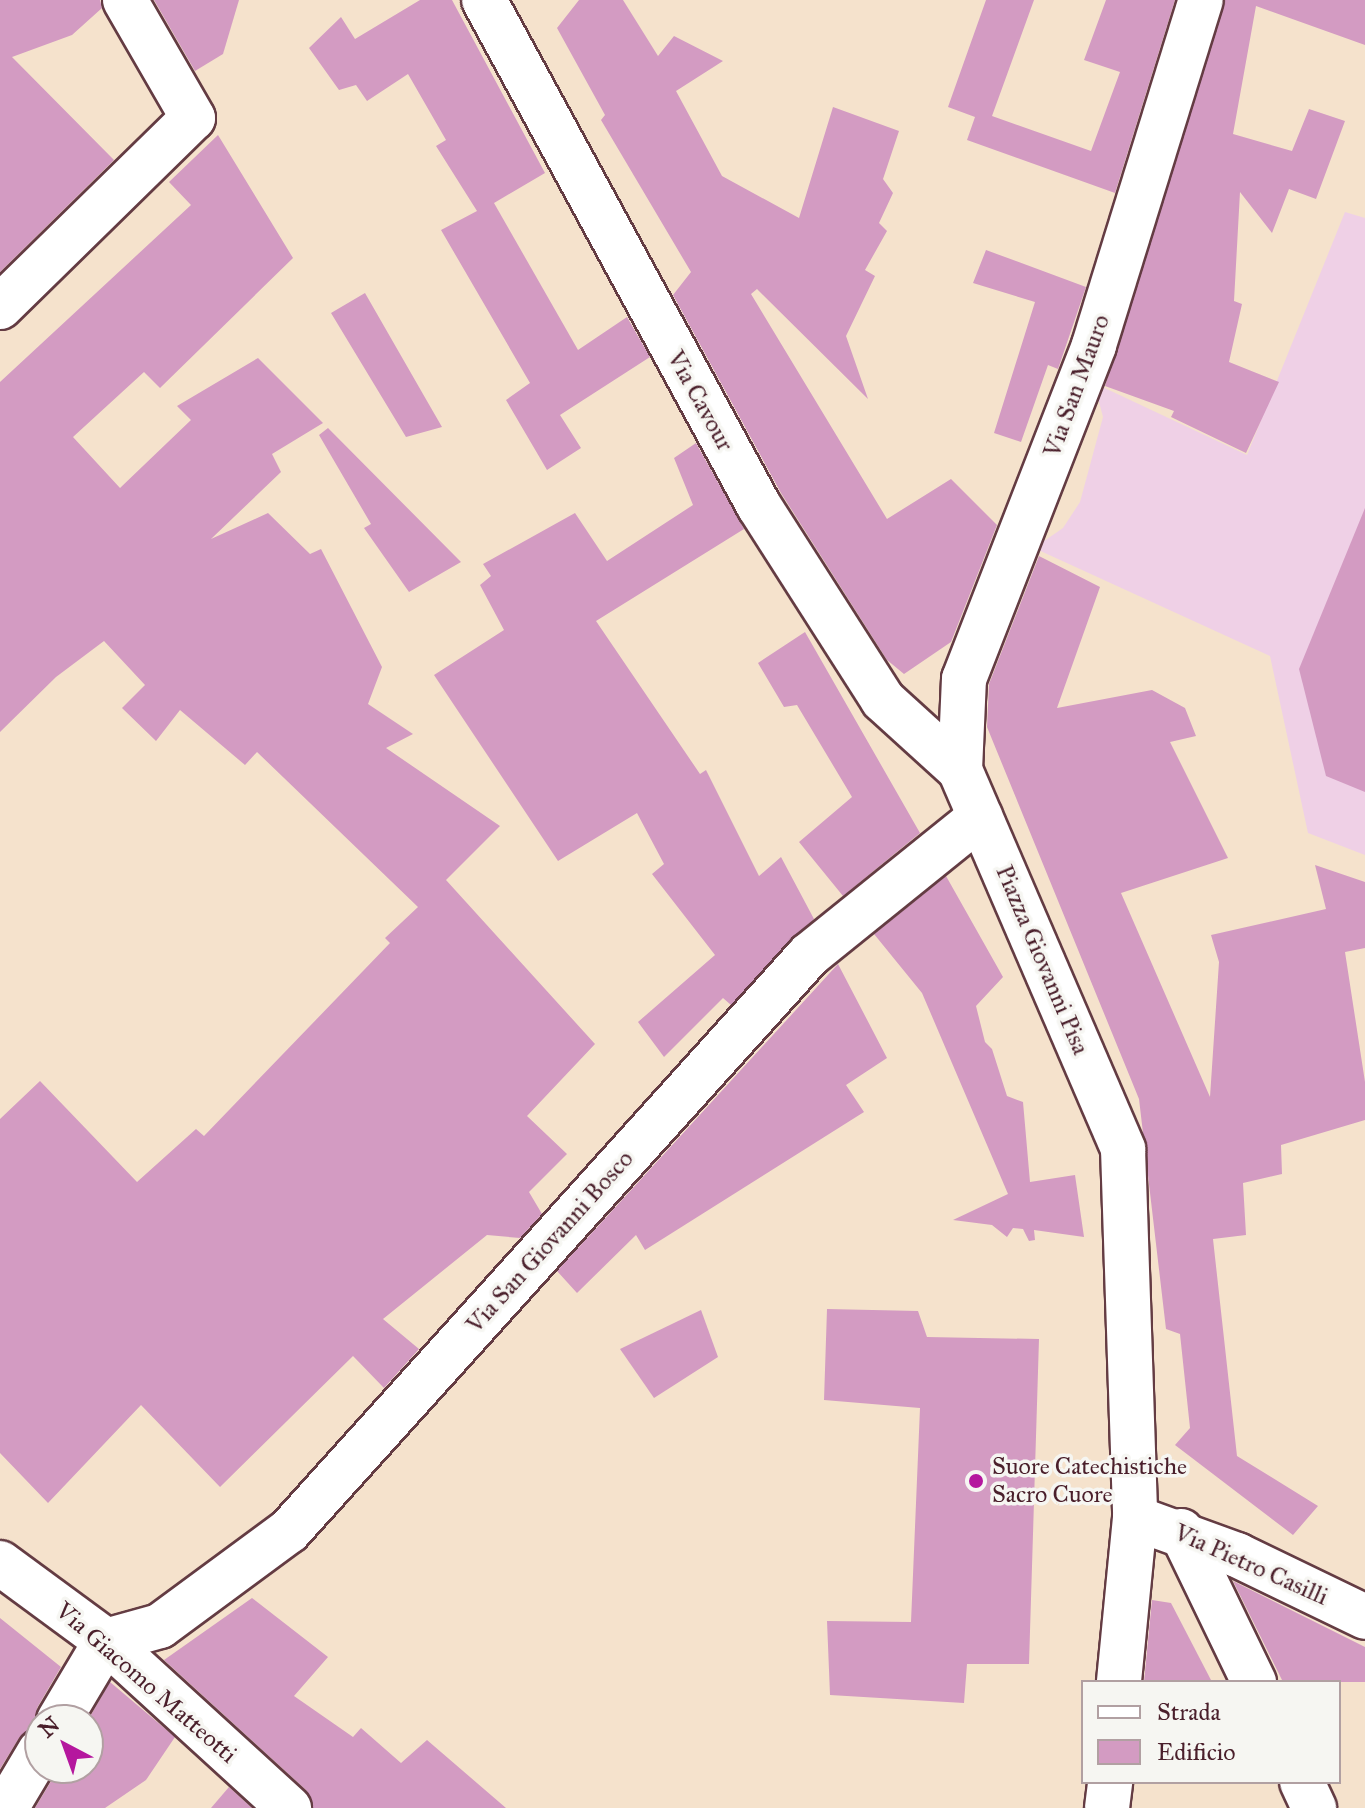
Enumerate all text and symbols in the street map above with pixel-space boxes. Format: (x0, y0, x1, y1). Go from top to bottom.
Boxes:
street label: Via San Mauro (1038, 311, 1116, 461)
street label: Via Cavour (661, 346, 739, 456)
street label: Piazza Giovanni Pisa (989, 861, 1095, 1059)
street label: Via San Giovanni Bosco (461, 1145, 639, 1339)
place label: Suore Catechistiche Sacro Cuore (992, 1453, 1187, 1509)
marker: Suore Catechistiche Sacro Cuore (967, 1472, 985, 1490)
street label: Via Pietro Casilli (1170, 1518, 1332, 1612)
street label: Via Giacomo Matteotti (50, 1597, 242, 1769)
legend (1081, 1680, 1341, 1784)
text: Strada (1157, 1697, 1221, 1727)
north arrow (24, 1704, 104, 1784)
text: N (33, 1711, 65, 1743)
text: Edificio (1157, 1737, 1236, 1767)

